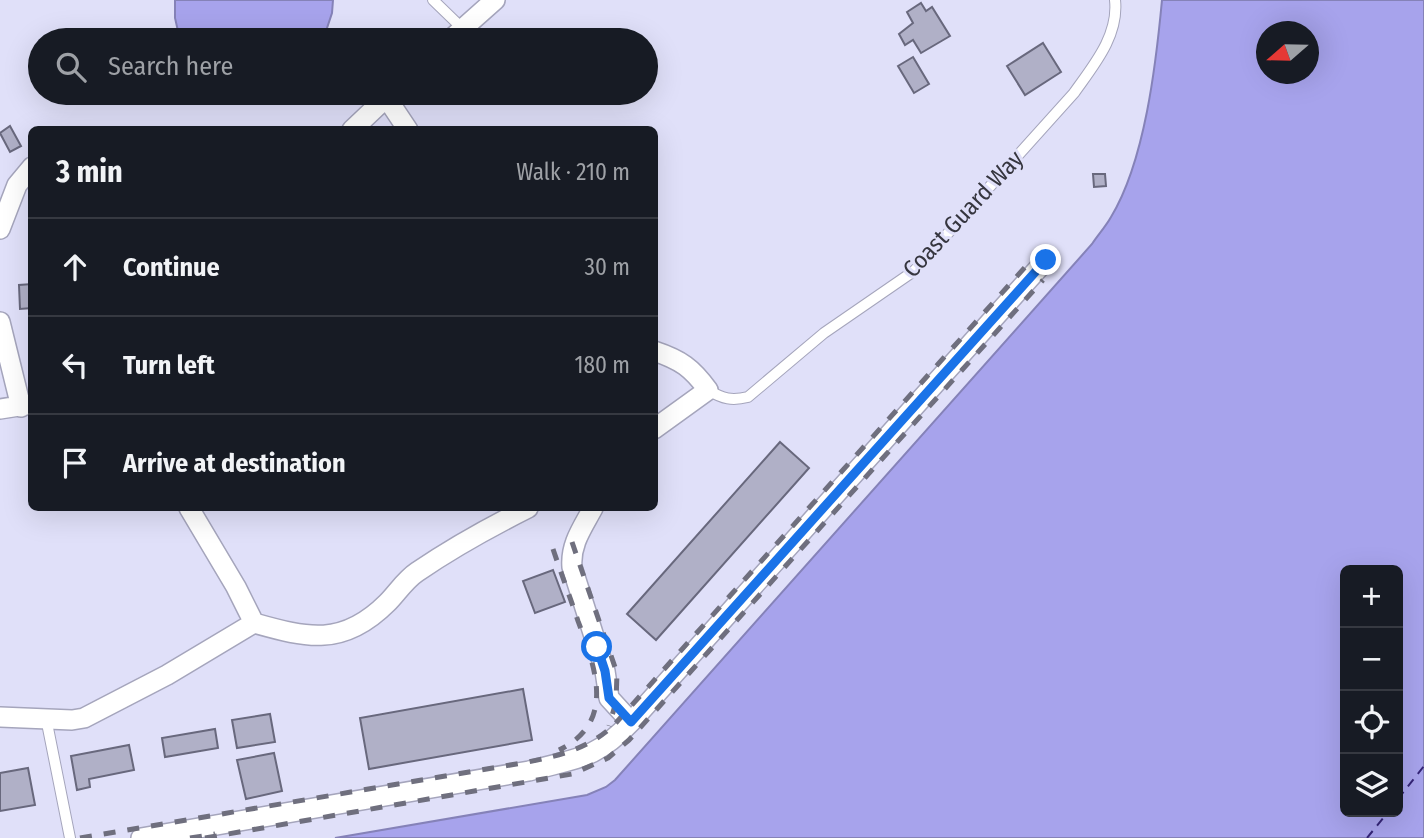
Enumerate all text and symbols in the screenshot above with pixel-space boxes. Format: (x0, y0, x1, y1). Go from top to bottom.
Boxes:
north arrow (1256, 21, 1319, 84)
search box (28, 28, 658, 105)
icon: search (52, 48, 90, 86)
text: Search here (108, 51, 233, 82)
street label: Coast Guard Way (897, 145, 1029, 283)
text: 3 min (56, 154, 123, 190)
text: Walk · 210 m (516, 158, 630, 186)
route end (1030, 244, 1061, 275)
icon: ahead (56, 248, 94, 286)
text: Continue (123, 252, 220, 283)
text: 30 m (585, 253, 630, 281)
icon: left (56, 346, 94, 384)
text: Turn left (123, 350, 215, 381)
text: 180 m (574, 351, 630, 379)
icon: arrive (56, 444, 94, 482)
text: Arrive at destination (123, 448, 346, 479)
map controls (1340, 565, 1403, 817)
button: + (1340, 565, 1403, 628)
button: − (1340, 628, 1403, 691)
route start (581, 631, 612, 662)
button: locate (1340, 691, 1403, 754)
button: layers (1340, 754, 1403, 817)

